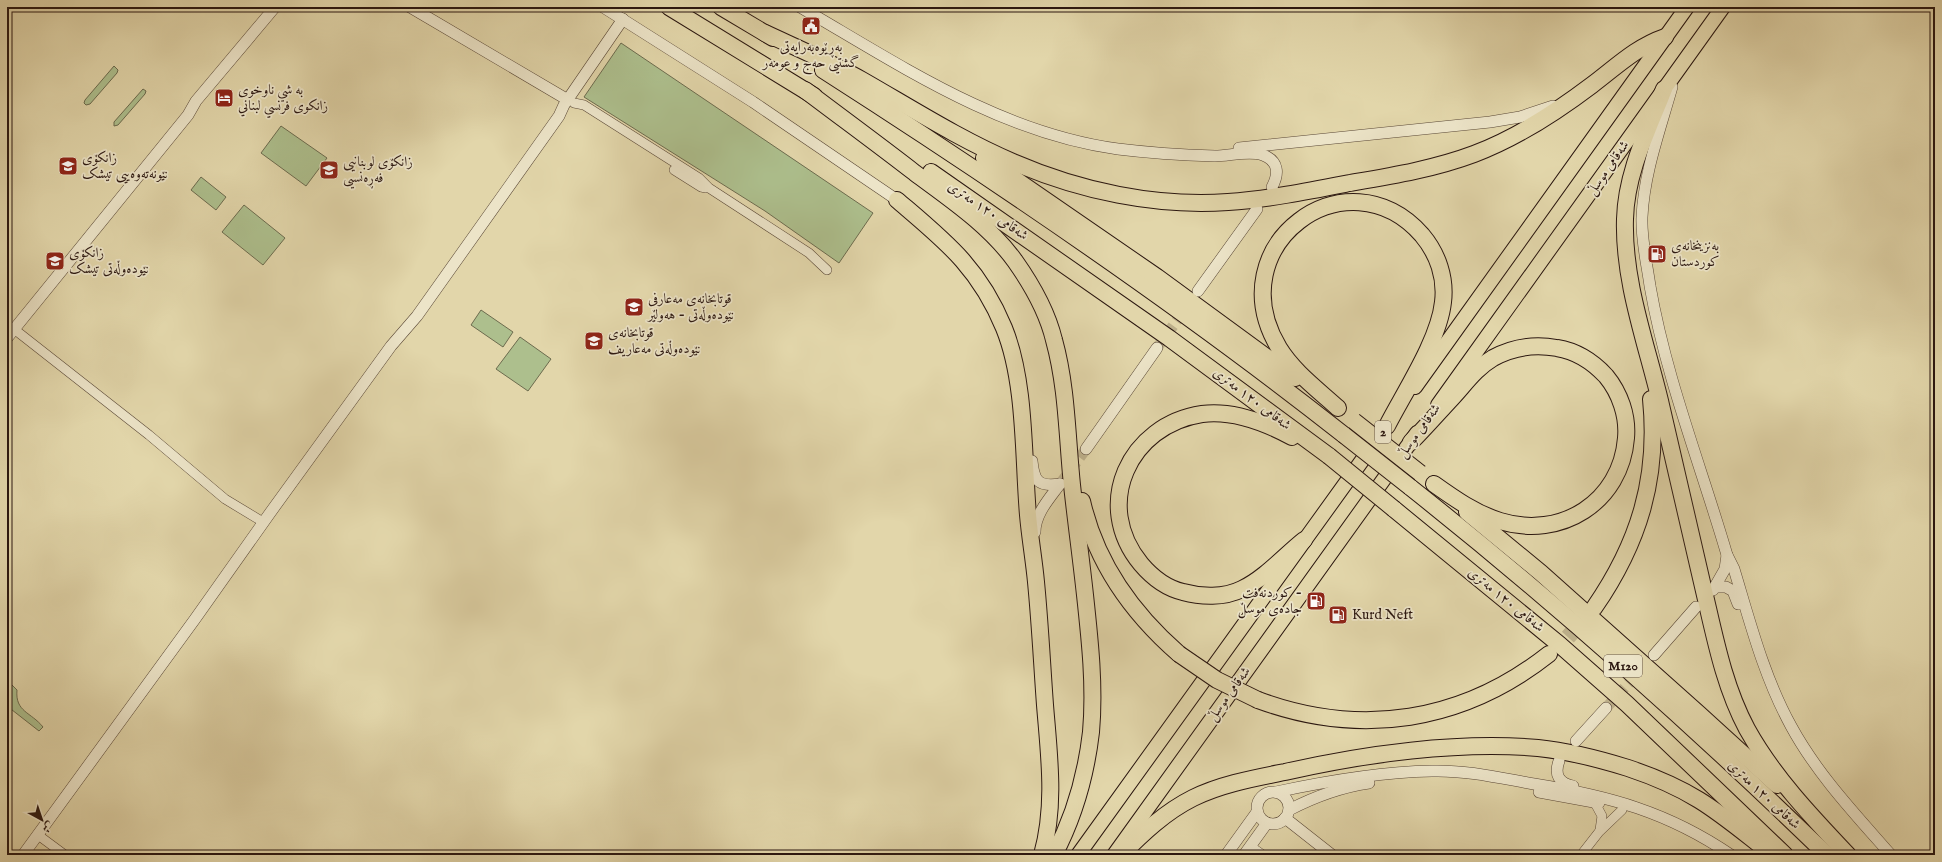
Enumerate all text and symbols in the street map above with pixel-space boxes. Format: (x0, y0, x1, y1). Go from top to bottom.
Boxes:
public building icon: بەڕێوەبەرایەتی گشتیی حەج و عومەر (800, 15, 822, 37)
place label: بەڕێوەبەرایەتی گشتیی حەج و عومەر (761, 38, 859, 75)
place label: به شي ناوخوى زانكوى فرنسي لبناني (238, 81, 328, 119)
hotel icon: به شي ناوخوى زانكوى فرنسي لبناني (213, 87, 235, 109)
street label: شەقامی موسڵ (1583, 137, 1634, 200)
place label: زانکۆی نێونەتەوەییی تیشک (82, 149, 168, 184)
place label: زانکۆی لوبنانیی فەڕەنسیی (343, 153, 413, 189)
school or university icon: زانکۆی نێونەتەوەییی تیشک (57, 155, 79, 177)
school or university icon: زانکۆی لوبنانیی فەڕەنسیی (318, 159, 340, 181)
street label: شەقامی ١٢٠ مەتری (944, 177, 1032, 245)
place label: بەنزینخانەی کوردستان (1671, 237, 1720, 271)
fuel station icon: بەنزینخانەی کوردستان (1646, 243, 1668, 265)
place label: زانکۆی نێودەوڵەتی تیشک (69, 244, 149, 278)
school or university icon: زانکۆی نێودەوڵەتی تیشک (44, 250, 66, 272)
place label: قوتابخانەی مەعارفی نێودەوڵەتی - هەولێر (646, 290, 734, 324)
school or university icon: قوتابخانەی مەعارفی نێودەوڵەتی - هەولێر (623, 296, 645, 318)
place label: قوتابخانەی نێودەوڵەتی مەعاریف (608, 324, 701, 358)
school or university icon: قوتابخانەی نێودەوڵەتی مەعاریف (583, 330, 605, 352)
street label: شەقامی ١٢٠ مەتری (1209, 364, 1295, 434)
street label: شەقامی موسڵ (1393, 400, 1446, 462)
road number: 2 (1375, 421, 1391, 443)
street label: شەقامی ١٢٠ مەتری (1464, 564, 1548, 636)
place label: کوردنەفت - جادەی موسڵ (1238, 584, 1302, 619)
fuel station icon: کوردنەفت - جادەی موسڵ (1305, 590, 1327, 612)
fuel station icon: Kurd Neft (1327, 604, 1349, 626)
place label: Kurd Neft (1352, 606, 1413, 624)
road number: M120 (1604, 655, 1642, 677)
street label: شەقامی موسڵ (1203, 663, 1256, 725)
street label: شەقامی ١٢٠ مەتری (1724, 757, 1804, 833)
north arrow (22, 800, 62, 840)
text: ش (39, 818, 56, 836)

